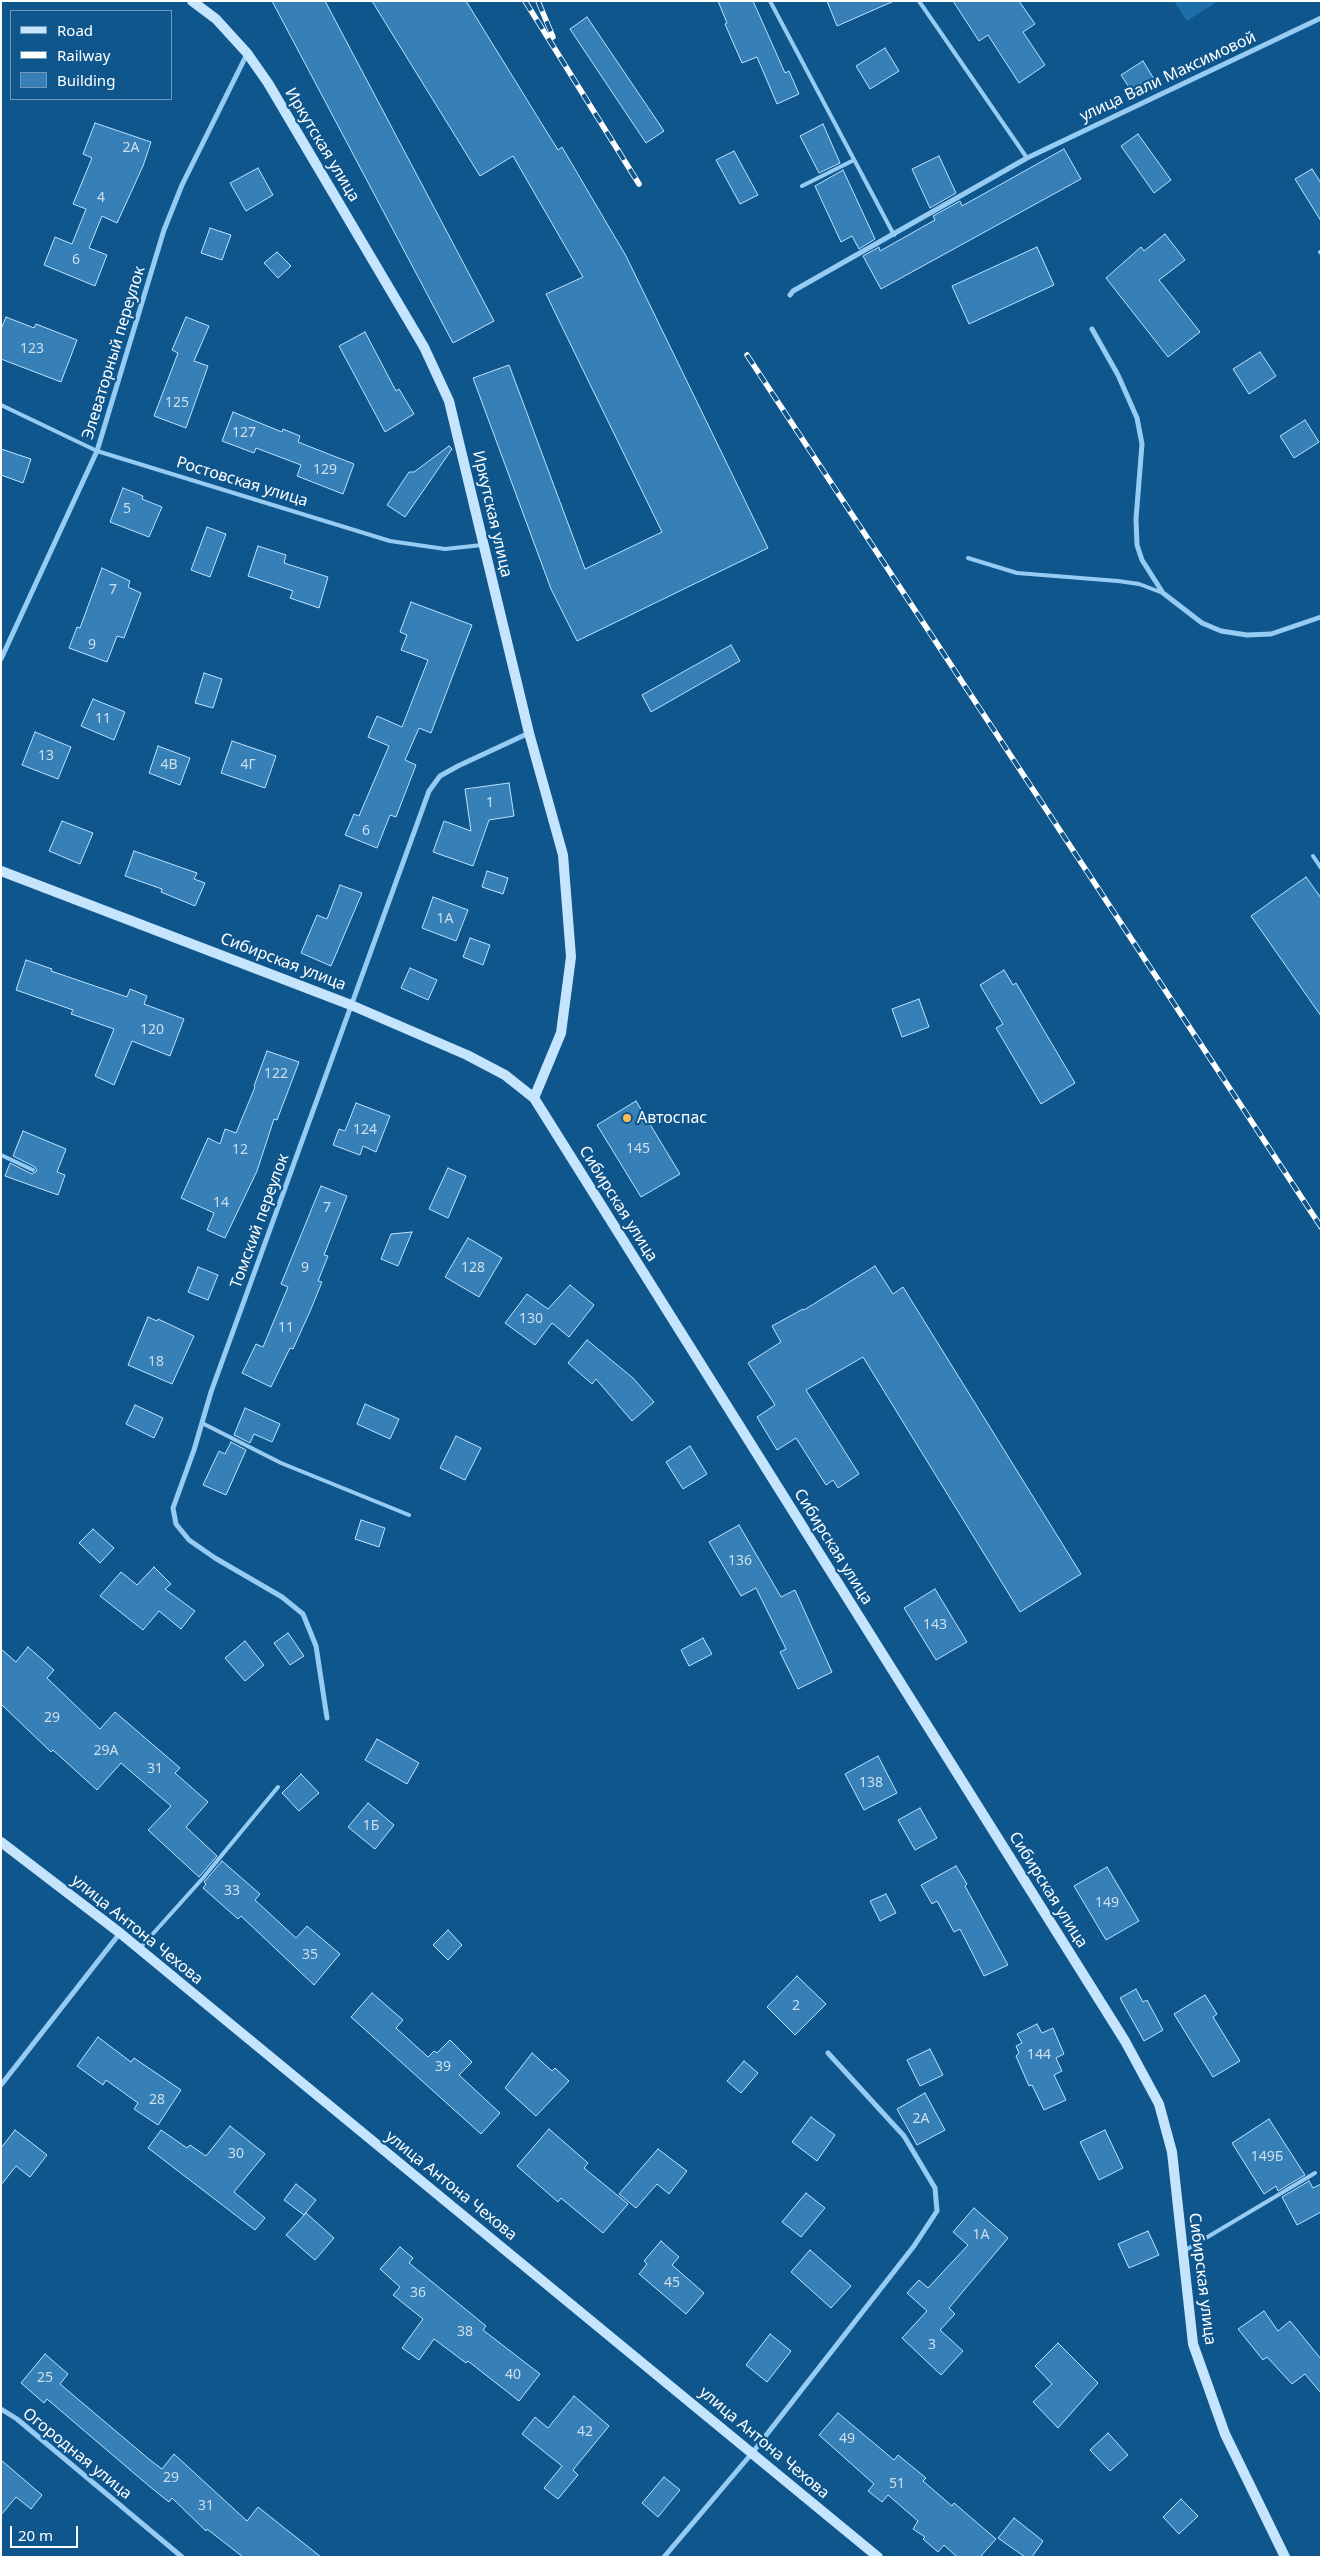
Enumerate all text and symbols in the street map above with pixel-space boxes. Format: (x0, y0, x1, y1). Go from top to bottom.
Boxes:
legend (10, 10, 172, 100)
text: Road (57, 20, 93, 40)
street label: улица Вали Максимовой (1077, 28, 1259, 126)
text: Railway (57, 45, 110, 65)
text: Building (57, 70, 115, 90)
street label: Иркутская улица (280, 85, 364, 205)
house number: 2А (123, 140, 139, 156)
house number: 4 (97, 190, 105, 206)
house number: 6 (72, 252, 80, 268)
street label: Элеваторный переулок (78, 264, 150, 442)
house number: 123 (20, 341, 44, 357)
house number: 125 (165, 395, 189, 411)
house number: 127 (232, 425, 256, 441)
street label: Иркутская улица (468, 449, 516, 579)
street label: Ростовская улица (174, 453, 310, 511)
house number: 129 (313, 462, 337, 478)
house number: 5 (123, 501, 131, 517)
house number: 7 (109, 582, 117, 598)
house number: 9 (88, 637, 96, 653)
house number: 11 (95, 711, 111, 727)
house number: 13 (38, 748, 54, 764)
house number: 4В (160, 757, 178, 773)
house number: 4Г (240, 757, 256, 773)
house number: 1 (486, 795, 494, 811)
house number: 6 (362, 823, 370, 839)
house number: 1А (437, 911, 453, 927)
street label: Сибирская улица (217, 929, 349, 995)
house number: 120 (140, 1022, 164, 1038)
house number: 122 (264, 1066, 288, 1082)
place label: Автоспас (637, 1108, 707, 1128)
marker: Автоспас (621, 1112, 633, 1124)
house number: 124 (353, 1122, 377, 1138)
house number: 145 (626, 1141, 650, 1157)
house number: 12 (232, 1142, 248, 1158)
street label: Сибирская улица (575, 1142, 661, 1266)
street label: Томский переулок (227, 1151, 293, 1291)
house number: 14 (213, 1195, 229, 1211)
house number: 7 (323, 1200, 331, 1216)
house number: 9 (301, 1260, 309, 1276)
house number: 128 (461, 1260, 485, 1276)
house number: 130 (519, 1311, 543, 1327)
house number: 11 (278, 1320, 294, 1336)
house number: 18 (148, 1354, 164, 1370)
street label: Сибирская улица (790, 1485, 876, 1609)
house number: 136 (728, 1553, 752, 1569)
house number: 143 (923, 1617, 947, 1633)
house number: 29 (44, 1710, 60, 1726)
house number: 29А (94, 1743, 118, 1759)
house number: 31 (147, 1761, 163, 1777)
house number: 138 (859, 1775, 883, 1791)
house number: 1Б (363, 1818, 379, 1834)
street label: Сибирская улица (1005, 1828, 1091, 1952)
street label: улица Антона Чехова (67, 1871, 207, 1989)
house number: 33 (224, 1883, 240, 1899)
house number: 149 (1095, 1895, 1119, 1911)
house number: 35 (302, 1947, 318, 1963)
house number: 2 (792, 1998, 800, 2014)
house number: 144 (1027, 2047, 1051, 2063)
house number: 39 (435, 2059, 451, 2075)
house number: 28 (149, 2092, 165, 2108)
house number: 2А (913, 2111, 929, 2127)
street label: улица Антона Чехова (381, 2127, 521, 2245)
house number: 30 (228, 2146, 244, 2162)
house number: 149Б (1251, 2149, 1283, 2165)
street label: Сибирская улица (1184, 2212, 1220, 2346)
house number: 1А (973, 2227, 989, 2243)
house number: 45 (664, 2275, 680, 2291)
house number: 36 (410, 2285, 426, 2301)
house number: 38 (457, 2324, 473, 2340)
house number: 3 (928, 2337, 936, 2353)
house number: 40 (505, 2367, 521, 2383)
house number: 25 (37, 2370, 53, 2386)
street label: улица Антона Чехова (695, 2383, 833, 2503)
street label: Огородная улица (19, 2404, 135, 2504)
house number: 42 (577, 2424, 593, 2440)
house number: 49 (839, 2431, 855, 2447)
house number: 29 (163, 2470, 179, 2486)
house number: 51 (889, 2476, 905, 2492)
house number: 31 (198, 2498, 214, 2514)
scale bar (12, 2516, 80, 2548)
text: 20 m (18, 2525, 53, 2545)

